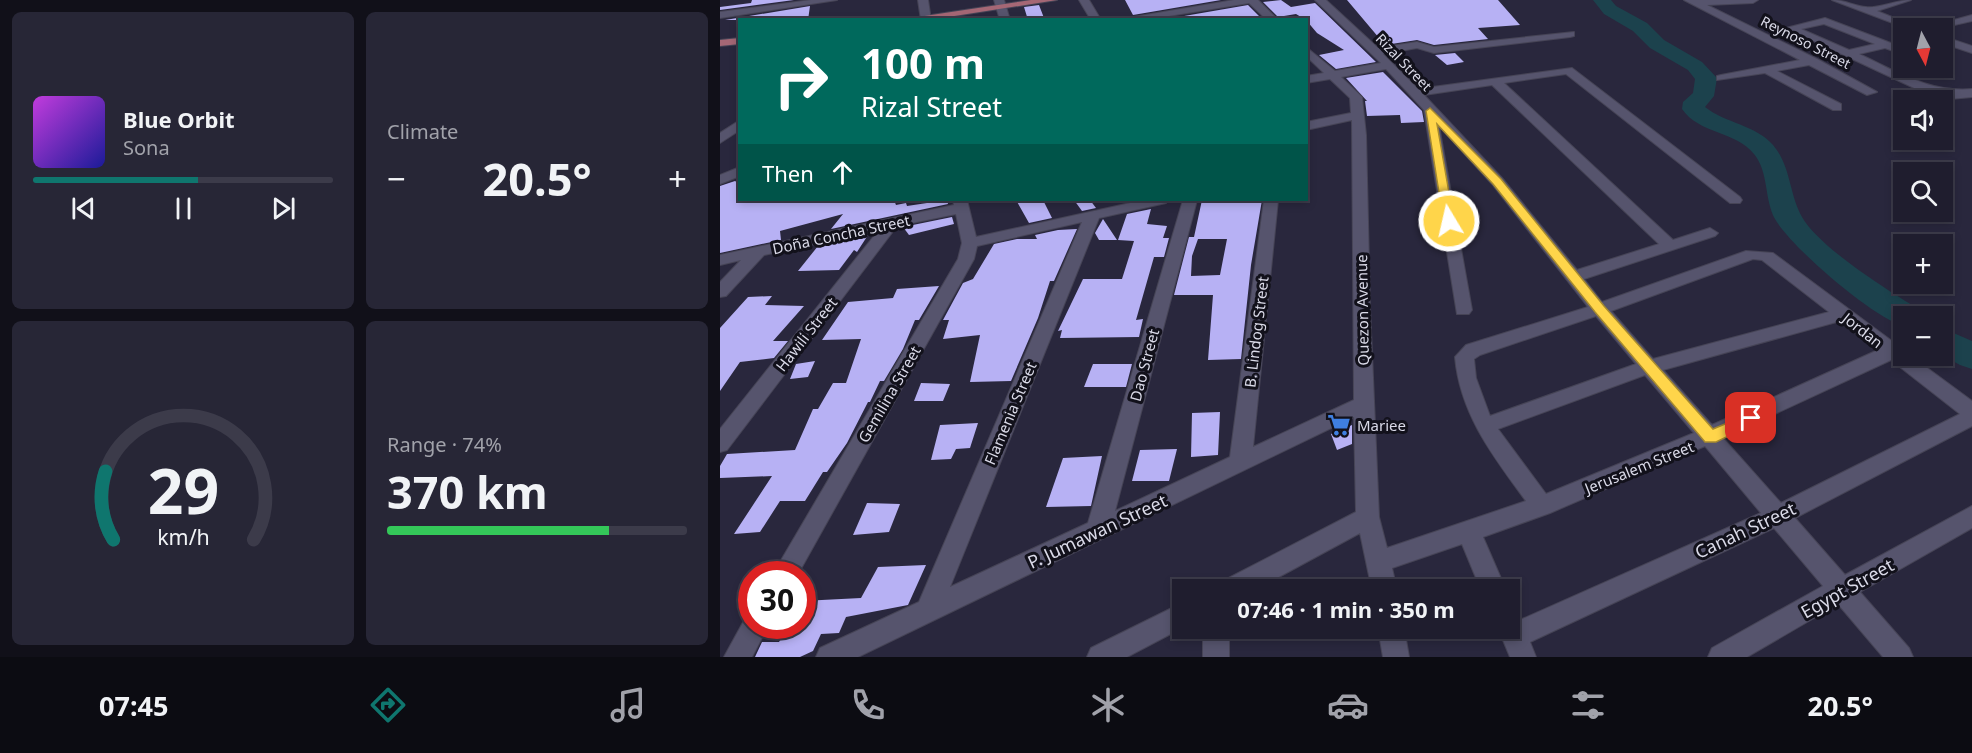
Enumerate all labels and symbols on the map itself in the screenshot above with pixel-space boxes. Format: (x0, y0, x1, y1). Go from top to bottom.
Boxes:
street label: Reynoso Street (1758, 11, 1854, 73)
north arrow (1893, 18, 1953, 78)
street label: Rizal Street (1372, 29, 1436, 95)
position arrow (1417, 189, 1481, 253)
street label: Doña Concha Street (770, 210, 912, 258)
street label: Quezon Avenue (1351, 254, 1373, 366)
street label: B. Lindog Street (1239, 275, 1273, 389)
street label: Hawili Street (771, 292, 842, 375)
street label: Jordan (1837, 307, 1887, 352)
street label: Dao Street (1125, 326, 1163, 403)
street label: Gemilina Street (853, 342, 925, 446)
street label: Flamenia Street (979, 358, 1041, 467)
pin (1725, 392, 1776, 443)
supermarket icon: Mariee (1326, 412, 1352, 438)
place label: Mariee (1357, 415, 1406, 435)
street label: Jerusalem Street (1580, 436, 1697, 499)
street label: P. Jumawan Street (1023, 488, 1171, 574)
street label: Canah Street (1691, 496, 1800, 564)
street label: Egypt Street (1796, 552, 1898, 623)
speed limit sign: 30 (738, 561, 816, 639)

